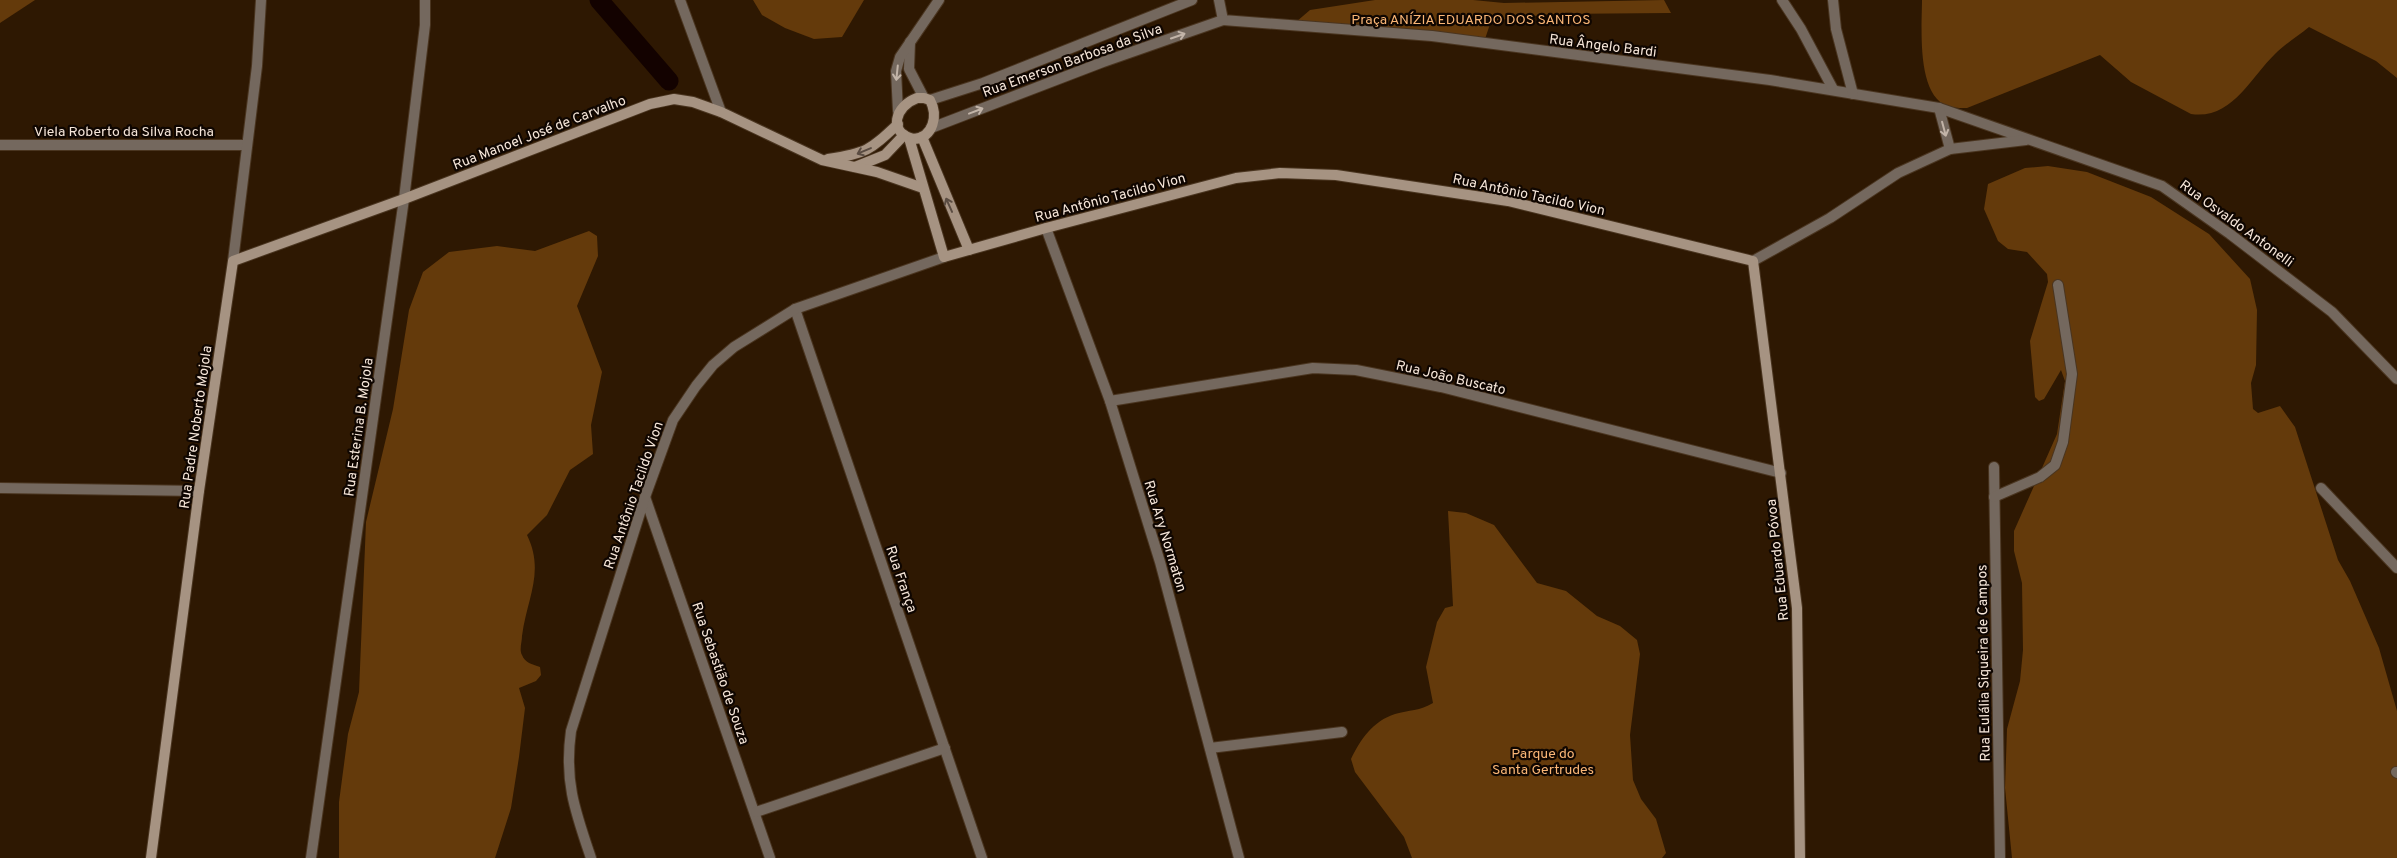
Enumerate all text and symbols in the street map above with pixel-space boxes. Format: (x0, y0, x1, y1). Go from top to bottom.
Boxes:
park label: Praça ANÍZIA EDUARDO DOS SANTOS (1351, 11, 1591, 29)
street label: Rua Emerson Barbosa da Silva (980, 21, 1165, 102)
street label: Rua Ângelo Bardi (1548, 30, 1658, 62)
one-way arrow (1169, 31, 1185, 40)
one-way arrow (892, 65, 902, 81)
street label: Rua Manoel José de Carvalho (451, 92, 629, 174)
one-way arrow (968, 106, 983, 115)
one-way arrow (1940, 120, 1950, 136)
street label: Viela Roberto da Silva Rocha (34, 124, 214, 141)
one-way arrow (857, 147, 872, 156)
street label: Rua Antônio Tacildo Vion (1033, 170, 1188, 227)
street label: Rua Antônio Tacildo Vion (1451, 171, 1606, 220)
street label: Rua Osvaldo Antonelli (2176, 177, 2296, 271)
one-way arrow (944, 198, 954, 213)
street label: Rua Padre Noberto Mojola (177, 345, 216, 510)
street label: Rua Esterina B. Mojola (341, 357, 378, 498)
street label: Rua João Buscato (1394, 358, 1507, 399)
street label: Rua Antônio Tacildo Vion (601, 419, 668, 572)
street label: Rua Ary Normaton (1139, 479, 1190, 594)
street label: Rua Eduardo Póvoa (1764, 498, 1793, 622)
street label: Rua França (881, 544, 920, 615)
street label: Rua Eulália Siqueira de Campos (1974, 564, 1995, 762)
street label: Rua Sebastião de Souza (687, 600, 752, 747)
park label: Parque do Santa Gertrudes (1492, 746, 1594, 779)

